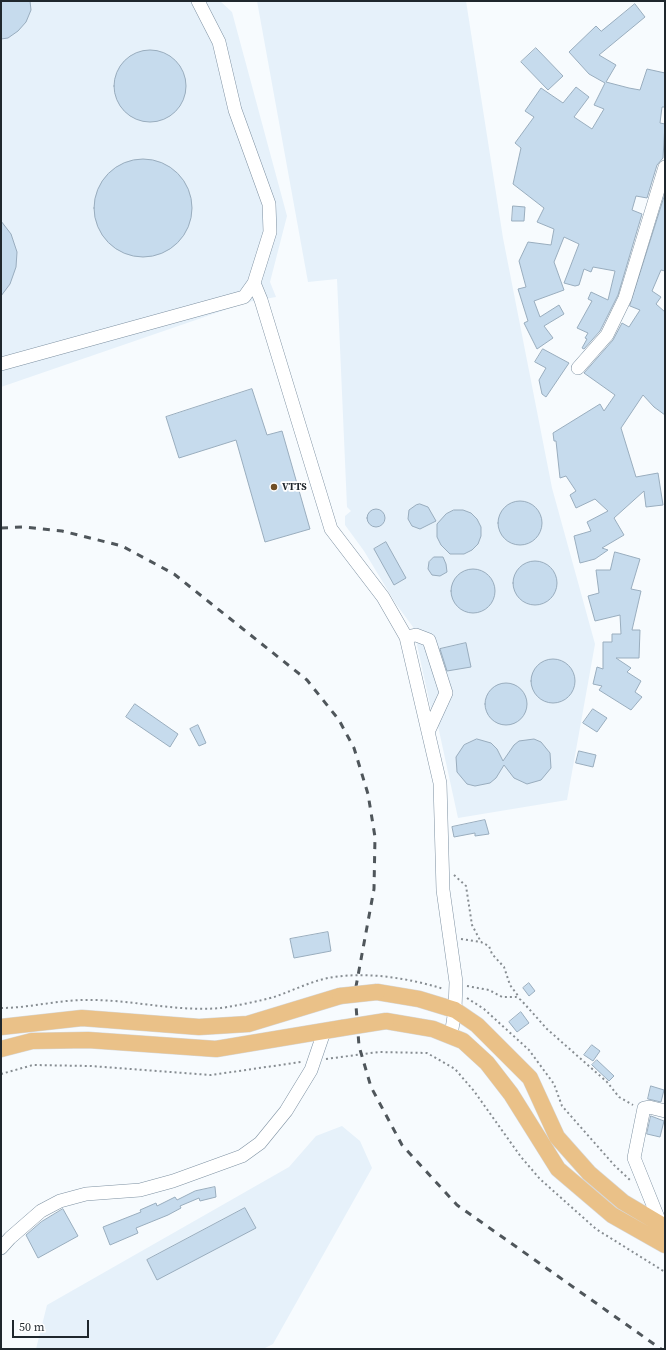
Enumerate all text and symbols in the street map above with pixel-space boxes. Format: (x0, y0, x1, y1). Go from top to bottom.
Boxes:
place label: VTTS (282, 481, 307, 493)
marker: VTTS (269, 482, 279, 492)
scale bar (14, 1312, 91, 1338)
text: 50 m (19, 1319, 45, 1335)

